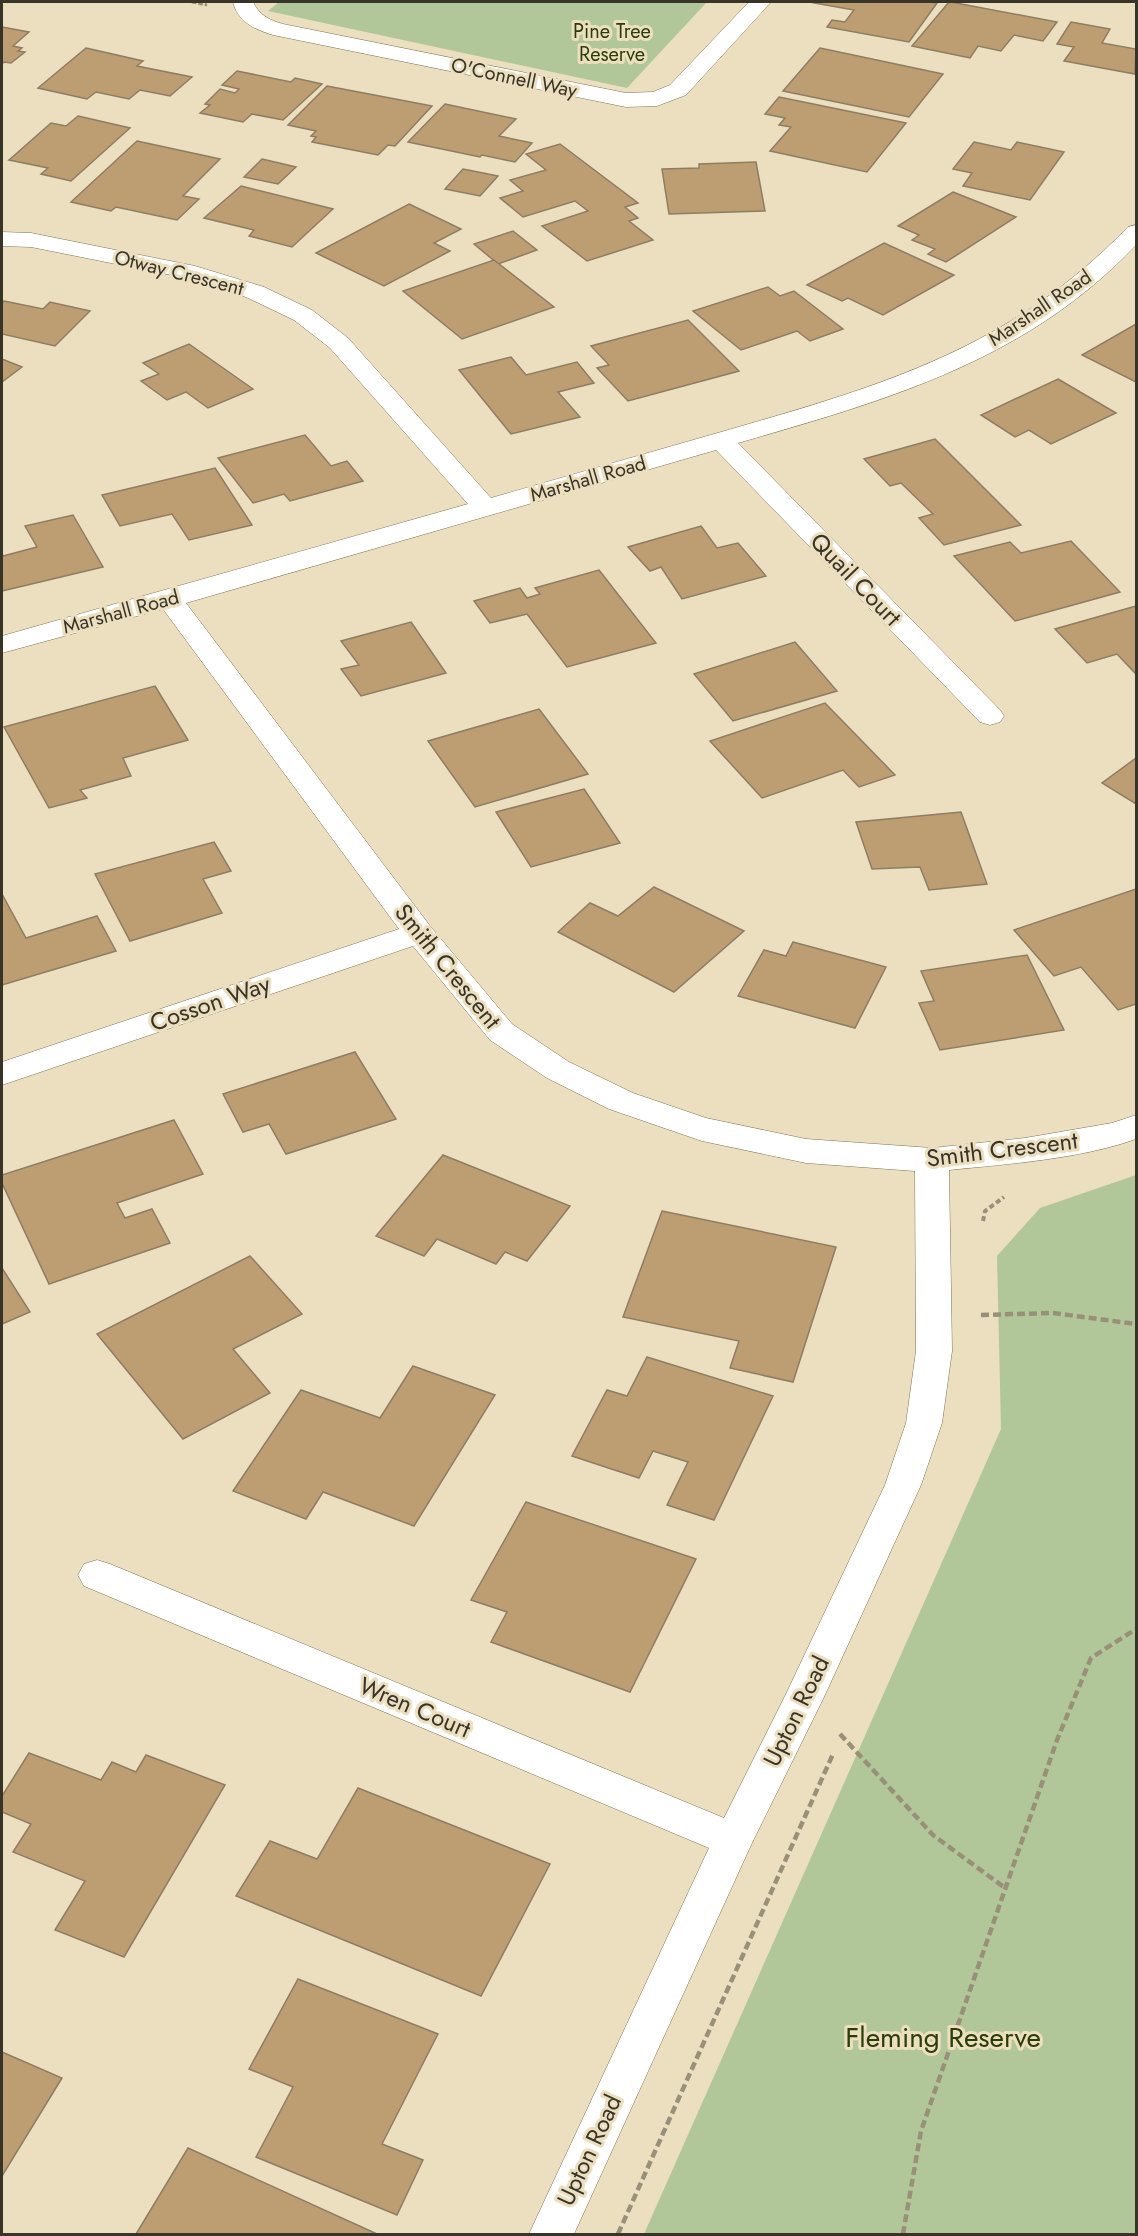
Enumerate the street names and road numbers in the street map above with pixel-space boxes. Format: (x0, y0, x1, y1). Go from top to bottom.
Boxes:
street label: O'Connell Way (448, 50, 580, 106)
street label: Otway Crescent (111, 243, 247, 303)
street label: Marshall Road (982, 263, 1098, 353)
street label: Marshall Road (527, 449, 649, 509)
street label: Quail Court (802, 524, 910, 634)
street label: Marshall Road (60, 583, 182, 641)
street label: Smith Crescent (387, 896, 510, 1036)
street label: Cosson Way (145, 966, 275, 1040)
street label: Smith Crescent (924, 1122, 1080, 1176)
street label: Upton Road (754, 1650, 838, 1772)
street label: Wren Court (354, 1668, 476, 1746)
street label: Upton Road (548, 2089, 630, 2211)

